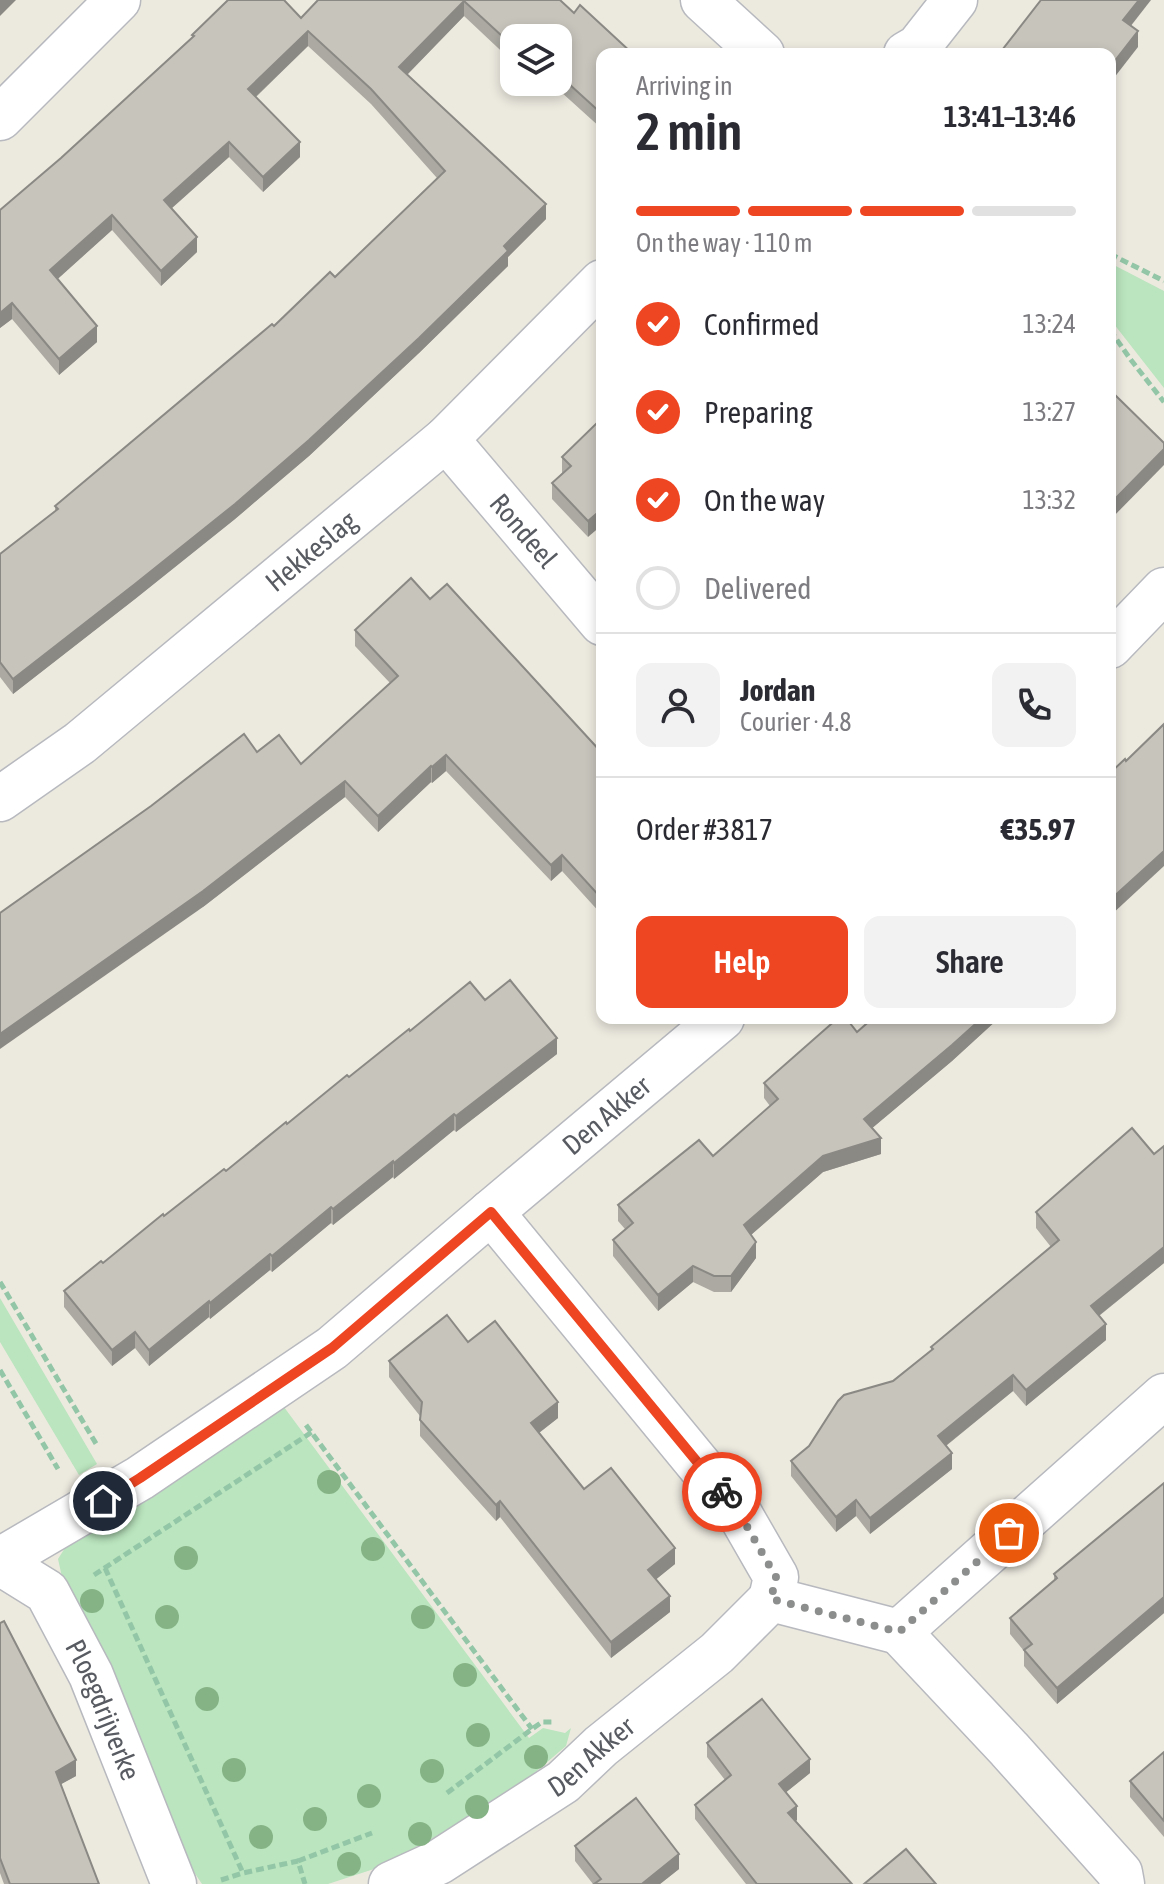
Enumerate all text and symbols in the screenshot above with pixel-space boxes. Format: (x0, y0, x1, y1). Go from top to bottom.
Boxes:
map controls (500, 24, 572, 96)
button: layers (500, 24, 572, 96)
text: Arriving in (636, 71, 733, 101)
text: 13:41–13:46 (944, 99, 1076, 133)
text: 2 min (636, 101, 742, 161)
text: On the way · 110 m (636, 228, 813, 258)
icon: check (636, 302, 680, 346)
text: Confirmed (704, 307, 819, 341)
text: 13:24 (1022, 309, 1076, 339)
icon: check (636, 390, 680, 434)
text: Preparing (704, 395, 813, 429)
text: 13:27 (1022, 397, 1076, 427)
icon: check (636, 478, 680, 522)
text: On the way (704, 483, 825, 517)
text: 13:32 (1022, 485, 1076, 515)
street label: Rondeel (483, 487, 564, 574)
street label: Hekkeslag (259, 504, 363, 598)
text: Delivered (704, 571, 812, 605)
button: person (636, 663, 720, 747)
button: phone (992, 663, 1076, 747)
text: Jordan (740, 673, 815, 707)
text: Courier · 4.8 (740, 707, 851, 737)
text: Order #3817 (636, 812, 773, 846)
text: €35.97 (1001, 812, 1076, 846)
button: Help (636, 916, 848, 1008)
button: Share (864, 916, 1076, 1008)
street label: Den Akker (556, 1069, 657, 1161)
courier (682, 1452, 762, 1532)
pin (69, 1467, 137, 1535)
icon: bike (700, 1470, 744, 1514)
icon: home (81, 1479, 125, 1523)
pin (975, 1499, 1043, 1567)
icon: bag (987, 1511, 1031, 1555)
street label: Ploegdrijverke (59, 1634, 147, 1785)
street label: Den Akker (542, 1710, 641, 1803)

